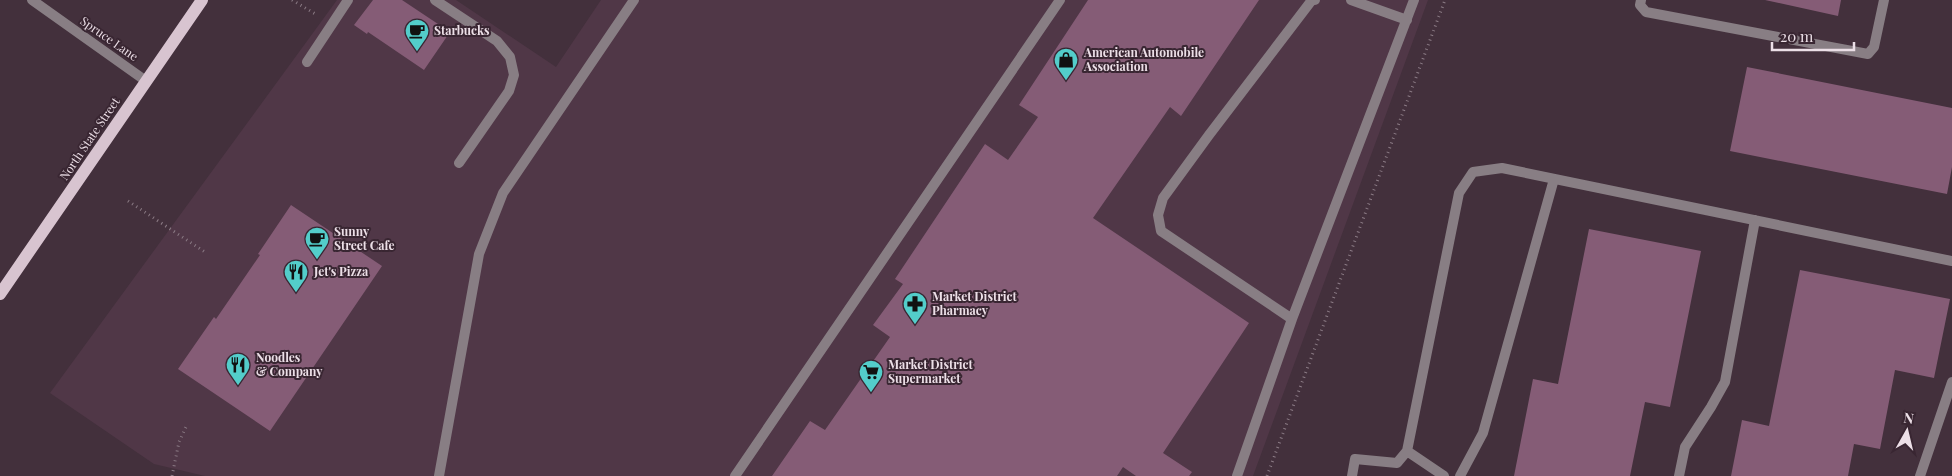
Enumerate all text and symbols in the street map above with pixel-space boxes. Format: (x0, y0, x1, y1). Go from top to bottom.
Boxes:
street label: Spruce Lane (78, 12, 142, 64)
cafe icon: Starbucks (404, 18, 430, 52)
scale bar (1772, 20, 1854, 52)
place label: Starbucks (434, 22, 490, 38)
text: 20 m (1780, 26, 1814, 46)
place label: American Automobile Association (1083, 44, 1204, 74)
shop icon: American Automobile Association (1053, 47, 1079, 81)
street label: North State Street (56, 93, 123, 183)
place label: Sunny Street Cafe (334, 223, 394, 253)
cafe icon: Sunny Street Cafe (304, 226, 330, 260)
restaurant icon: Jet's Pizza (283, 259, 309, 293)
place label: Jet's Pizza (313, 263, 369, 279)
place label: Market District Pharmacy (932, 288, 1017, 318)
pharmacy icon: Market District Pharmacy (902, 291, 928, 325)
place label: Noodles & Company (256, 349, 323, 379)
restaurant icon: Noodles & Company (225, 352, 251, 386)
place label: Market District Supermarket (888, 356, 973, 386)
supermarket icon: Market District Supermarket (858, 359, 884, 393)
north arrow (1882, 406, 1932, 456)
text: N (1903, 408, 1915, 428)

